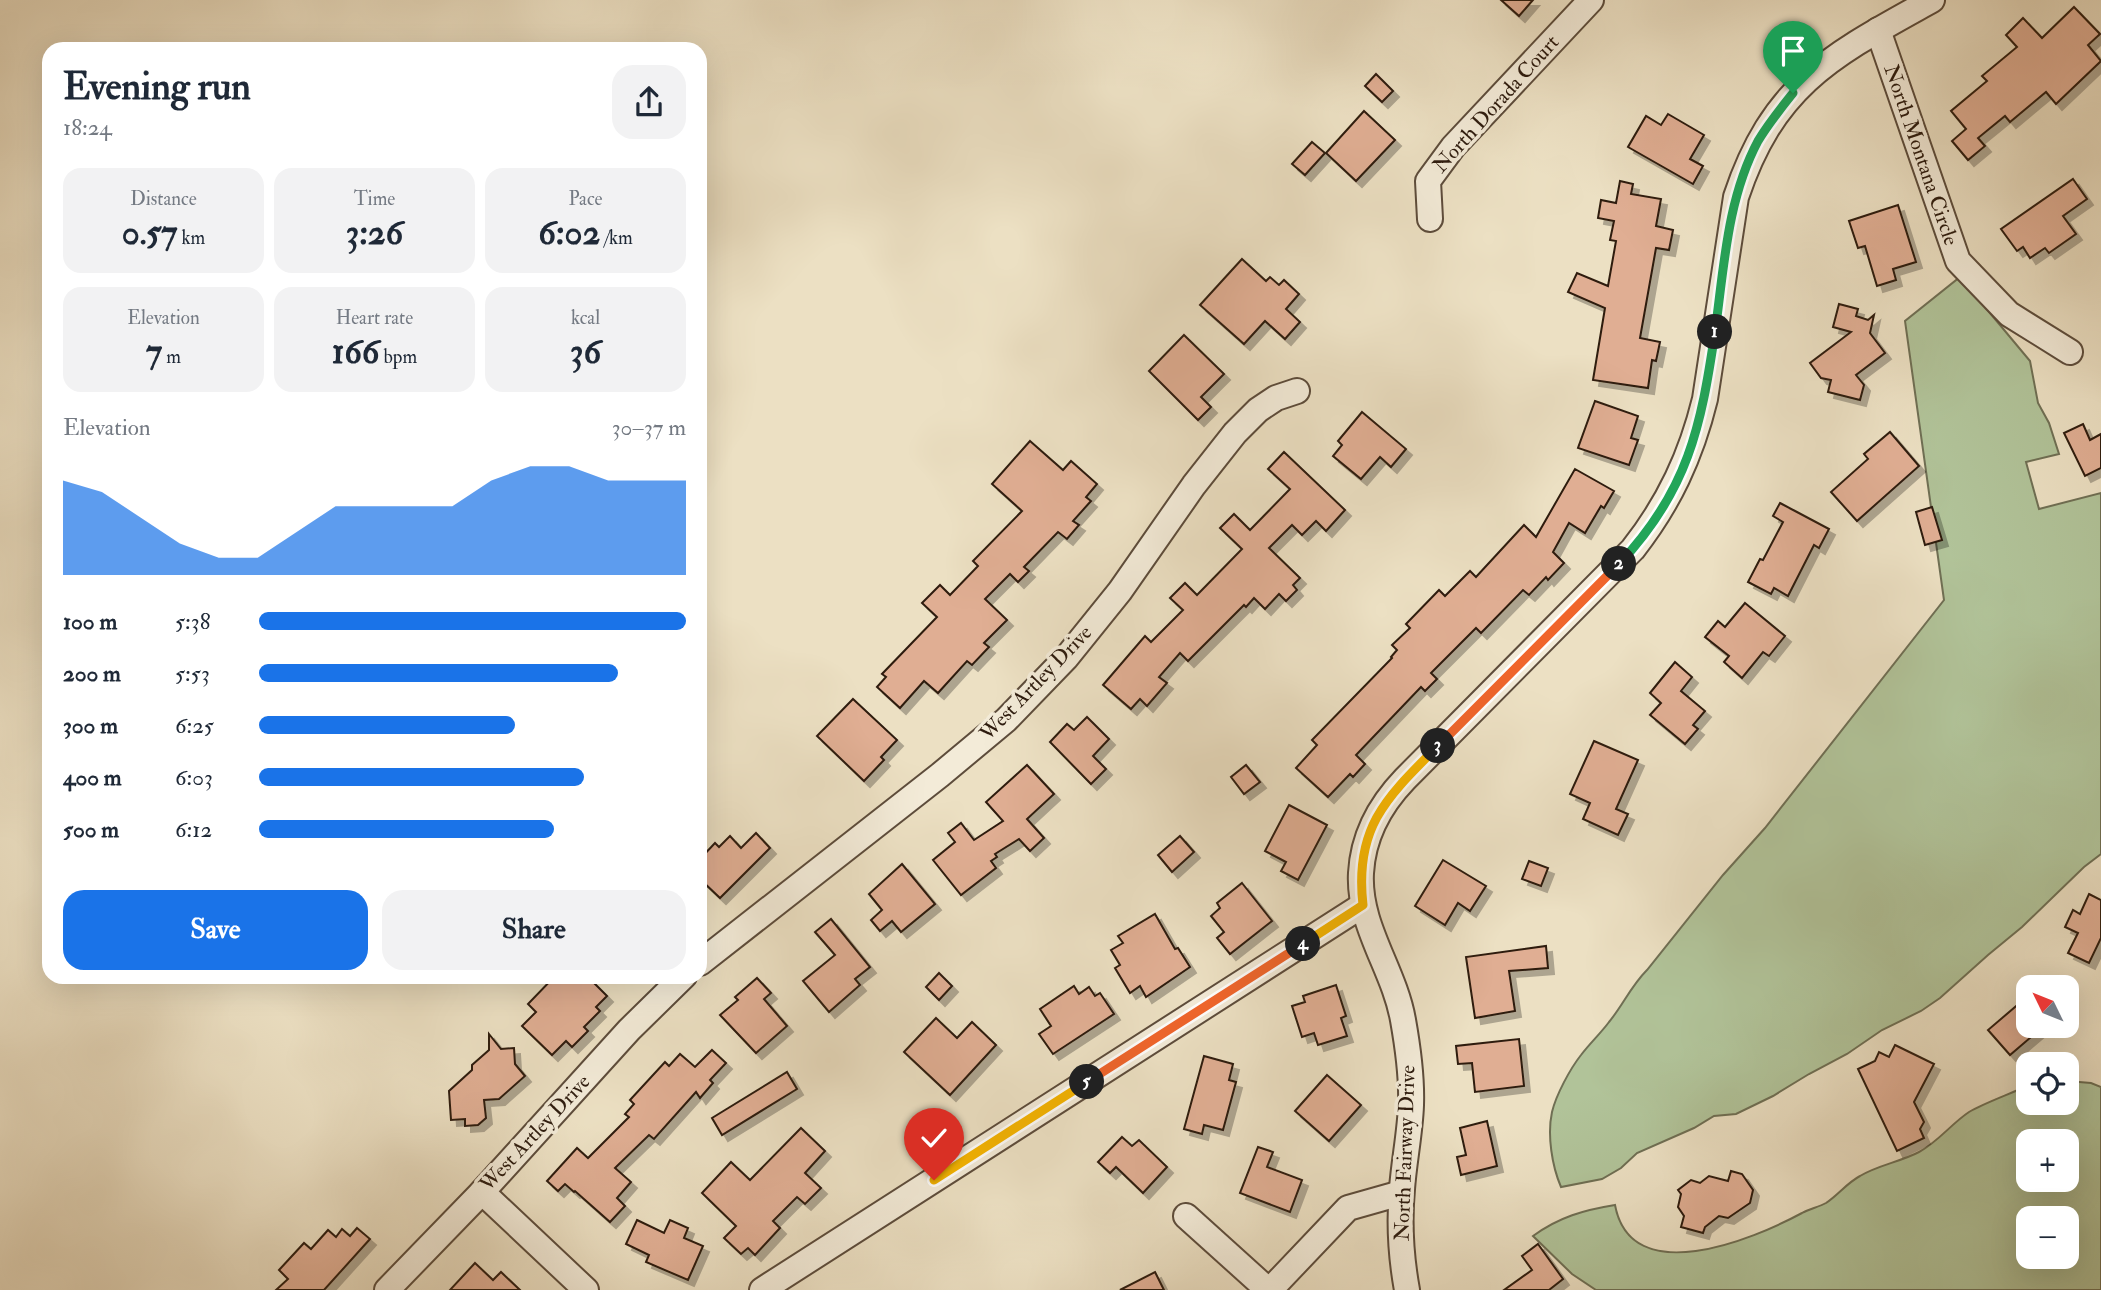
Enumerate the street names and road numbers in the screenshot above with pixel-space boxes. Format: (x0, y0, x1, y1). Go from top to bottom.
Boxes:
street label: North Dorada Court (1427, 29, 1565, 179)
street label: North Montana Circle (1877, 61, 1965, 249)
street label: West Artley Drive (973, 619, 1098, 747)
street label: North Fairway Drive (1388, 1064, 1422, 1242)
street label: West Artley Drive (473, 1069, 596, 1198)

